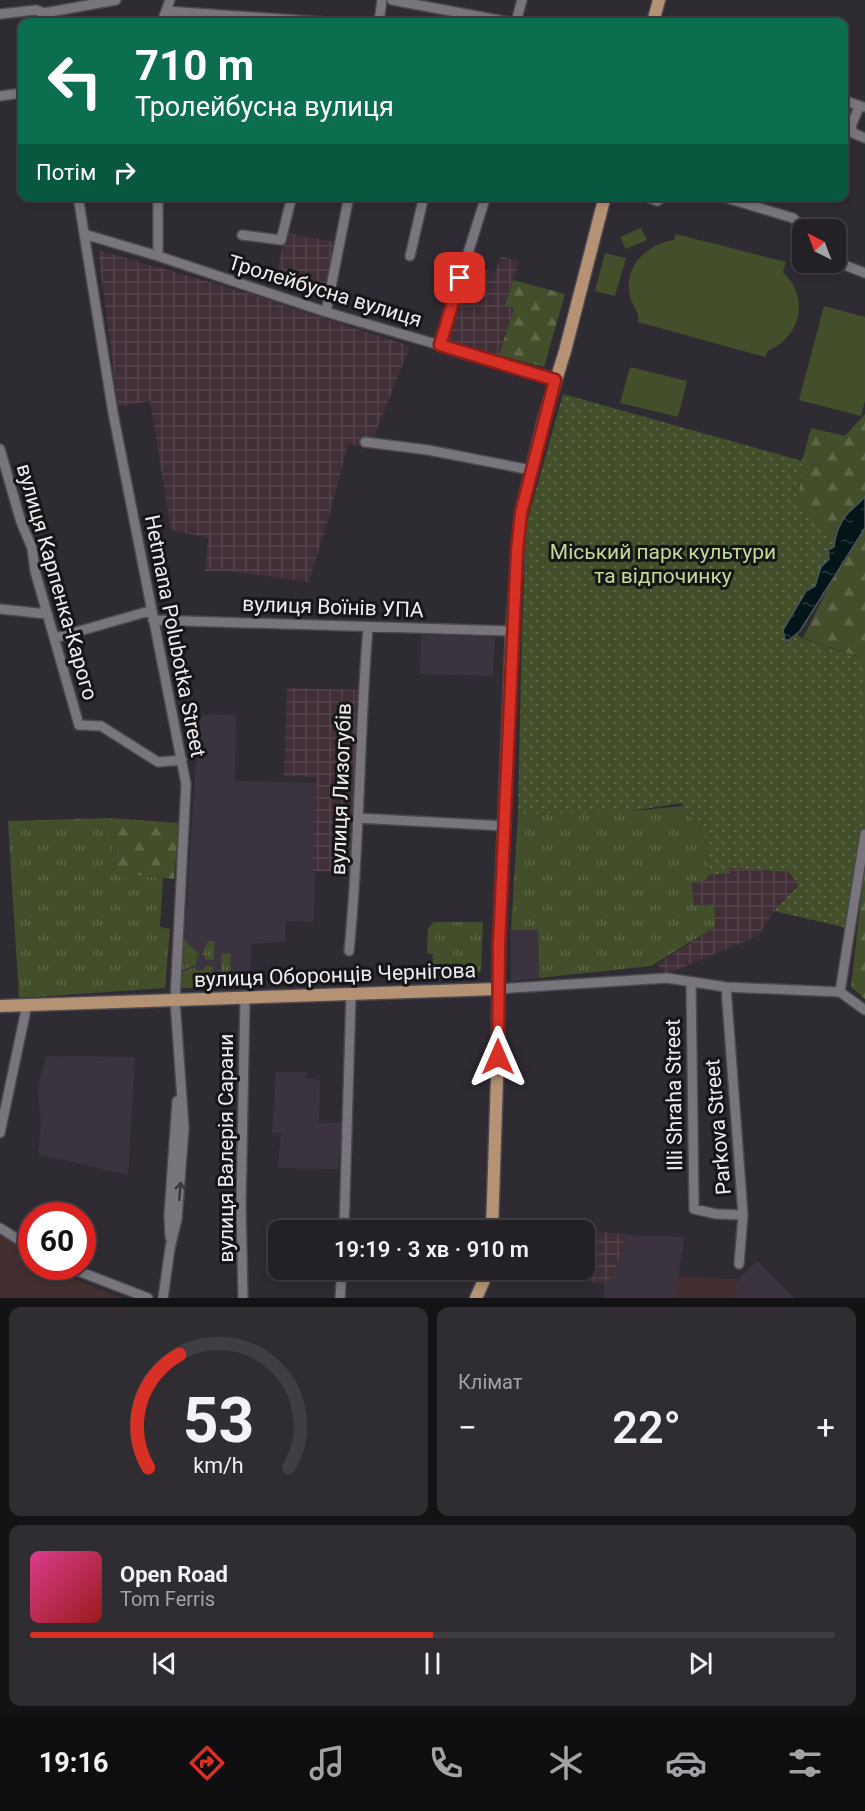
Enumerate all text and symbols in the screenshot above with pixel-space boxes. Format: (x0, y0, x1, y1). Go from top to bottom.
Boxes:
text: 710 m (135, 41, 254, 90)
icon: left (36, 42, 114, 120)
text: Тролейбусна вулиця (135, 91, 394, 123)
icon: right (108, 156, 141, 189)
text: Потім (36, 160, 96, 185)
north arrow (792, 219, 846, 273)
map controls (792, 219, 846, 273)
street label: Тролейбусна вулиця (225, 250, 425, 332)
pin (434, 252, 485, 303)
icon: arrive (443, 261, 476, 294)
street label: вулиця Карпенка-Карого (12, 461, 102, 703)
street label: Hetmana Polubotka Street (140, 513, 210, 759)
park label: Міський парк культури та відпочинку (550, 540, 776, 588)
street label: вулиця Воїнів УПА (242, 592, 424, 622)
street label: вулиця Лизогубів (326, 703, 356, 875)
street label: вулиця Оборонців Чернігова (194, 958, 476, 992)
street label: Illi Shraha Street (661, 1019, 687, 1171)
position arrow (466, 1025, 530, 1089)
street label: вулиця Валерія Сарани (214, 1034, 238, 1262)
street label: Parkova Street (700, 1058, 736, 1196)
one-way arrow (175, 1181, 186, 1201)
speed limit sign: 60 (18, 1202, 96, 1280)
text: 19:19 · 3 хв · 910 m (334, 1237, 529, 1262)
text: Клімат (458, 1370, 522, 1394)
text: 53 (183, 1384, 254, 1457)
text: 22° (612, 1401, 681, 1454)
text: − (458, 1408, 477, 1447)
text: + (816, 1408, 835, 1447)
text: km/h (193, 1454, 244, 1479)
text: Open Road (120, 1562, 228, 1587)
text: Tom Ferris (120, 1587, 215, 1611)
icon: previous (148, 1647, 181, 1680)
icon: pause (416, 1647, 449, 1680)
icon: next (684, 1647, 717, 1680)
icon: directions (186, 1742, 228, 1784)
icon: music (306, 1742, 348, 1784)
icon: phone (425, 1742, 467, 1784)
icon: climate (545, 1742, 587, 1784)
icon: car (665, 1742, 707, 1784)
icon: filters (784, 1742, 826, 1784)
text: 19:16 (39, 1747, 108, 1779)

